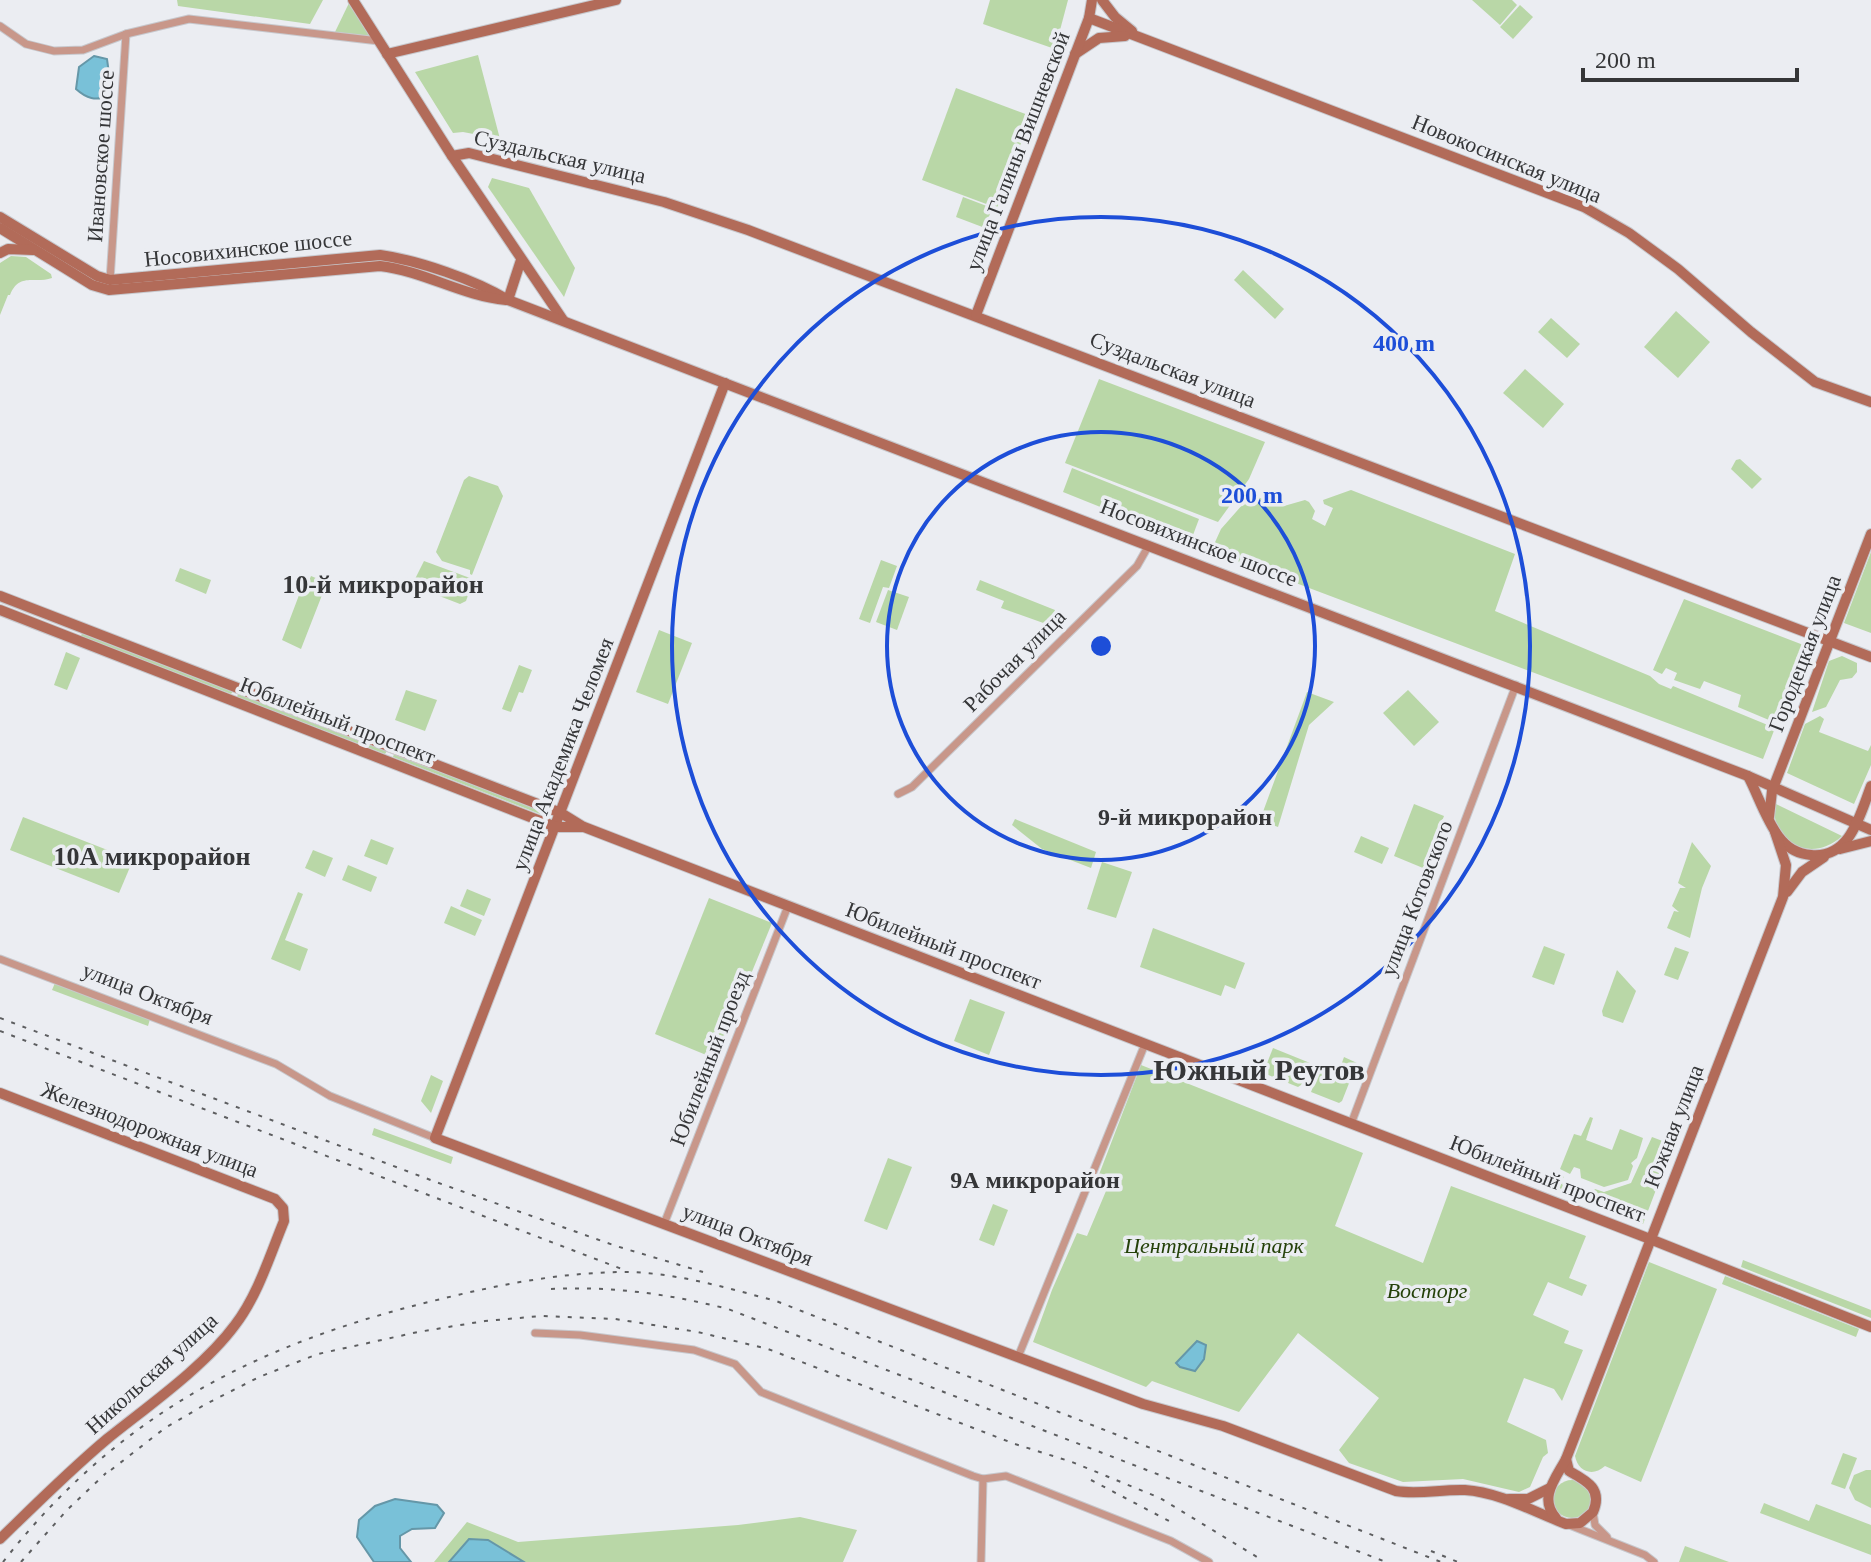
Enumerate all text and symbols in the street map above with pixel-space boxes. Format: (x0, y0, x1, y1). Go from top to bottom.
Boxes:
street label: улица Галины Вишневской (960, 28, 1075, 274)
scale bar (1583, 32, 1797, 82)
text: 200 m (1595, 47, 1656, 73)
street label: Ивановское шоссе (82, 69, 119, 243)
street label: Новокосинская улица (1408, 109, 1606, 208)
street label: Суздальская улица (472, 125, 648, 188)
street label: Носовихинское шоссе (143, 225, 353, 272)
street label: Суздальская улица (1086, 326, 1259, 413)
text: 400 m (1373, 330, 1435, 356)
text: 200 m (1221, 482, 1283, 508)
street label: Носовихинское шоссе (1097, 493, 1301, 592)
district label: 10-й микрорайон (282, 570, 484, 599)
street label: Городецкая улица (1763, 571, 1846, 735)
street label: Рабочая улица (958, 604, 1071, 717)
centre of rings (1087, 632, 1115, 660)
street label: улица Академика Челомея (506, 634, 618, 874)
street label: Юбилейный проспект (236, 672, 440, 769)
district label: 9-й микрорайон (1098, 804, 1272, 830)
street label: улица Котовского (1375, 817, 1458, 979)
district label: 10А микрорайон (54, 842, 250, 871)
street label: Юбилейный проспект (842, 897, 1046, 994)
street label: улица Октября (79, 957, 217, 1030)
street label: Юбилейный проезд (665, 967, 754, 1149)
district label: Южный Реутов (1153, 1053, 1365, 1086)
street label: Южная улица (1639, 1061, 1708, 1191)
street label: Железнодорожная улица (38, 1076, 262, 1183)
street label: Юбилейный проспект (1446, 1130, 1650, 1227)
district label: 9А микрорайон (950, 1167, 1120, 1193)
street label: улица Октября (679, 1198, 817, 1271)
park label: Центральный парк (1123, 1233, 1305, 1258)
park label: Восторг (1387, 1278, 1468, 1303)
street label: Никольская улица (80, 1307, 223, 1439)

